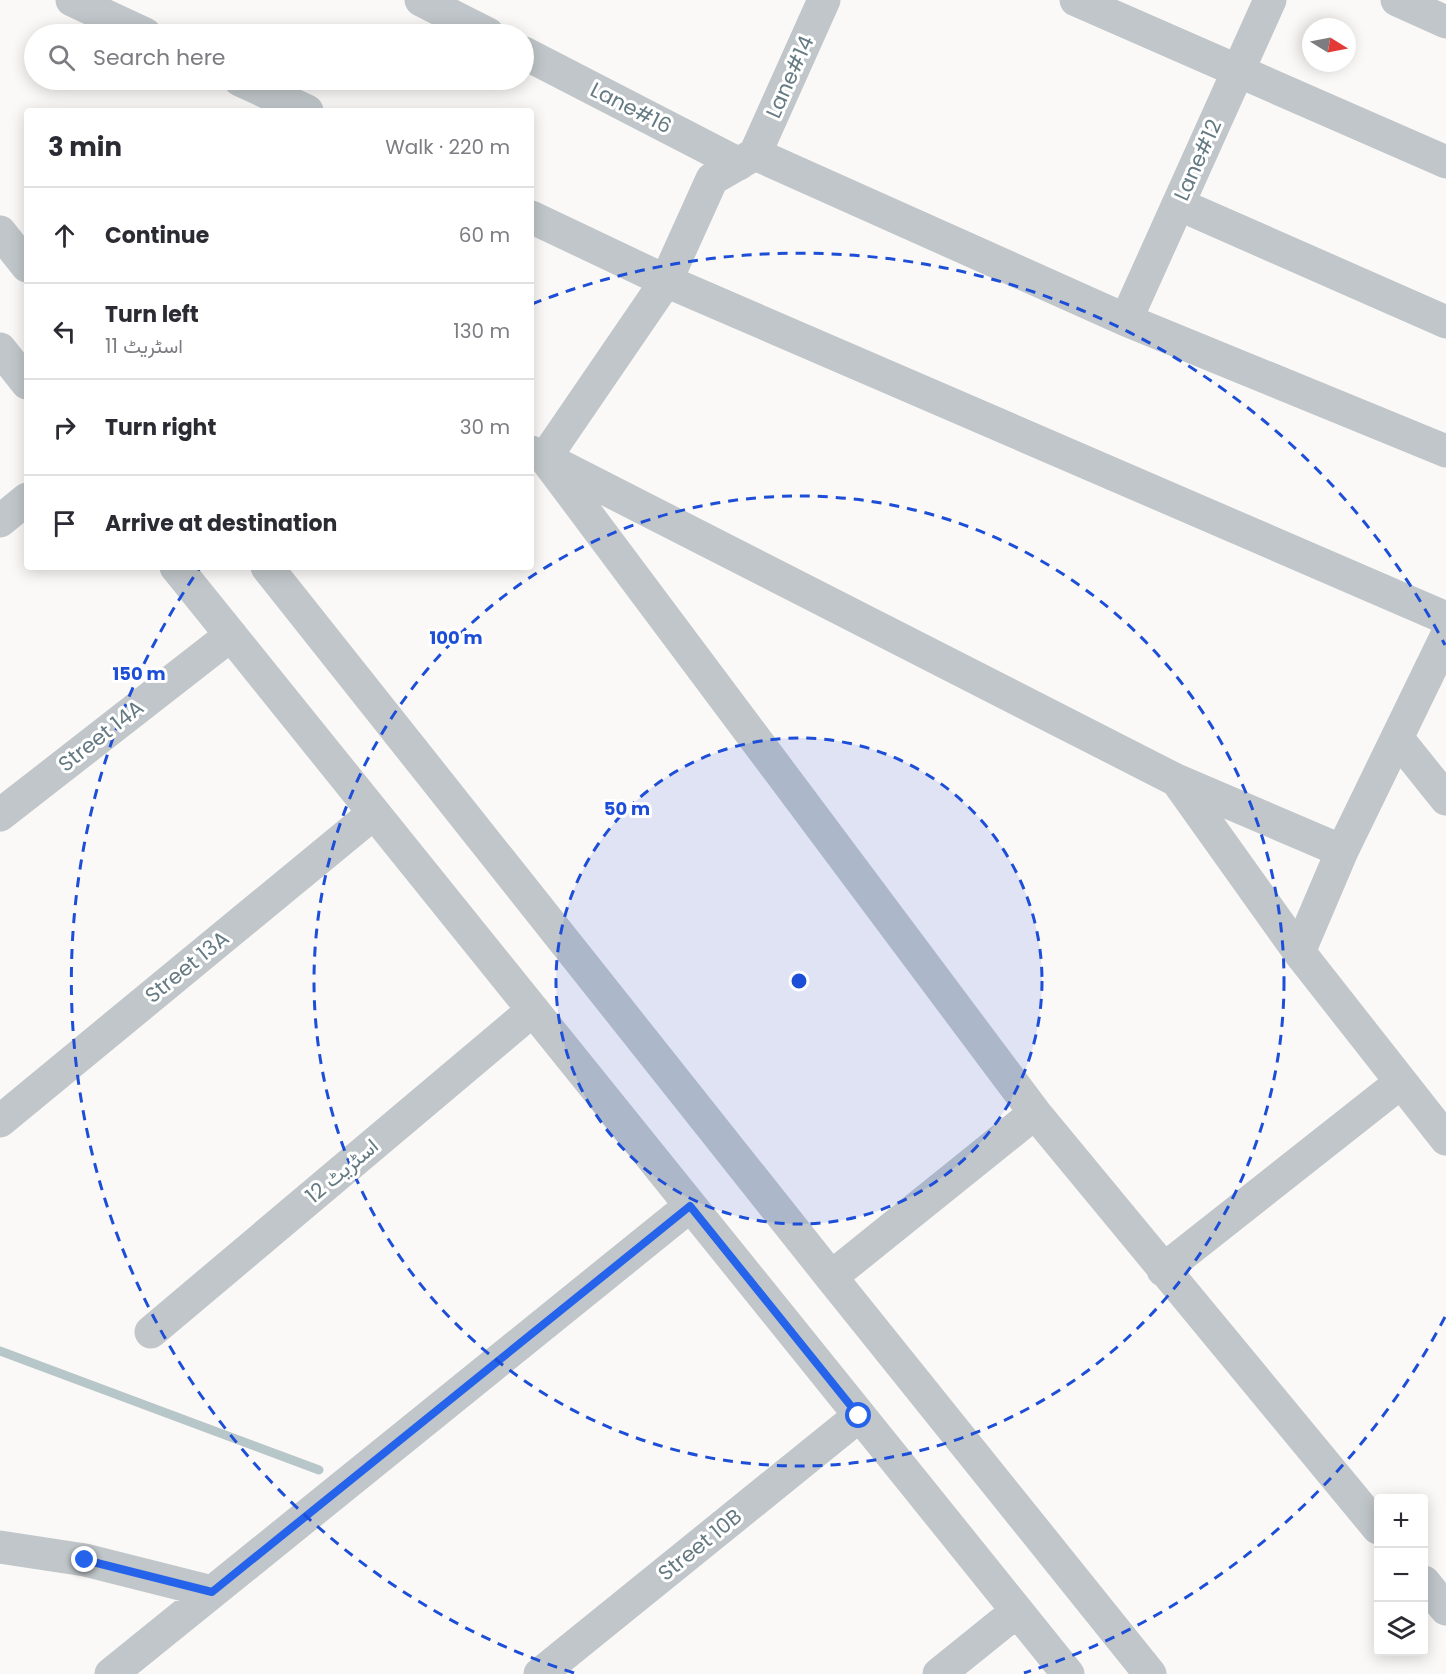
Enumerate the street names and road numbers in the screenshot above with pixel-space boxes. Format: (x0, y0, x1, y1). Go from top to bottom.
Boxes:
street label: Lane#14 (759, 31, 821, 123)
street label: Lane#16 (586, 75, 677, 140)
street label: Lane#12 (1167, 115, 1228, 205)
street label: Street 14A (52, 693, 149, 778)
street label: Street 13A (139, 924, 235, 1009)
street label: اسٹریٹ 12 (299, 1132, 384, 1210)
street label: Street 10B (652, 1502, 748, 1587)

